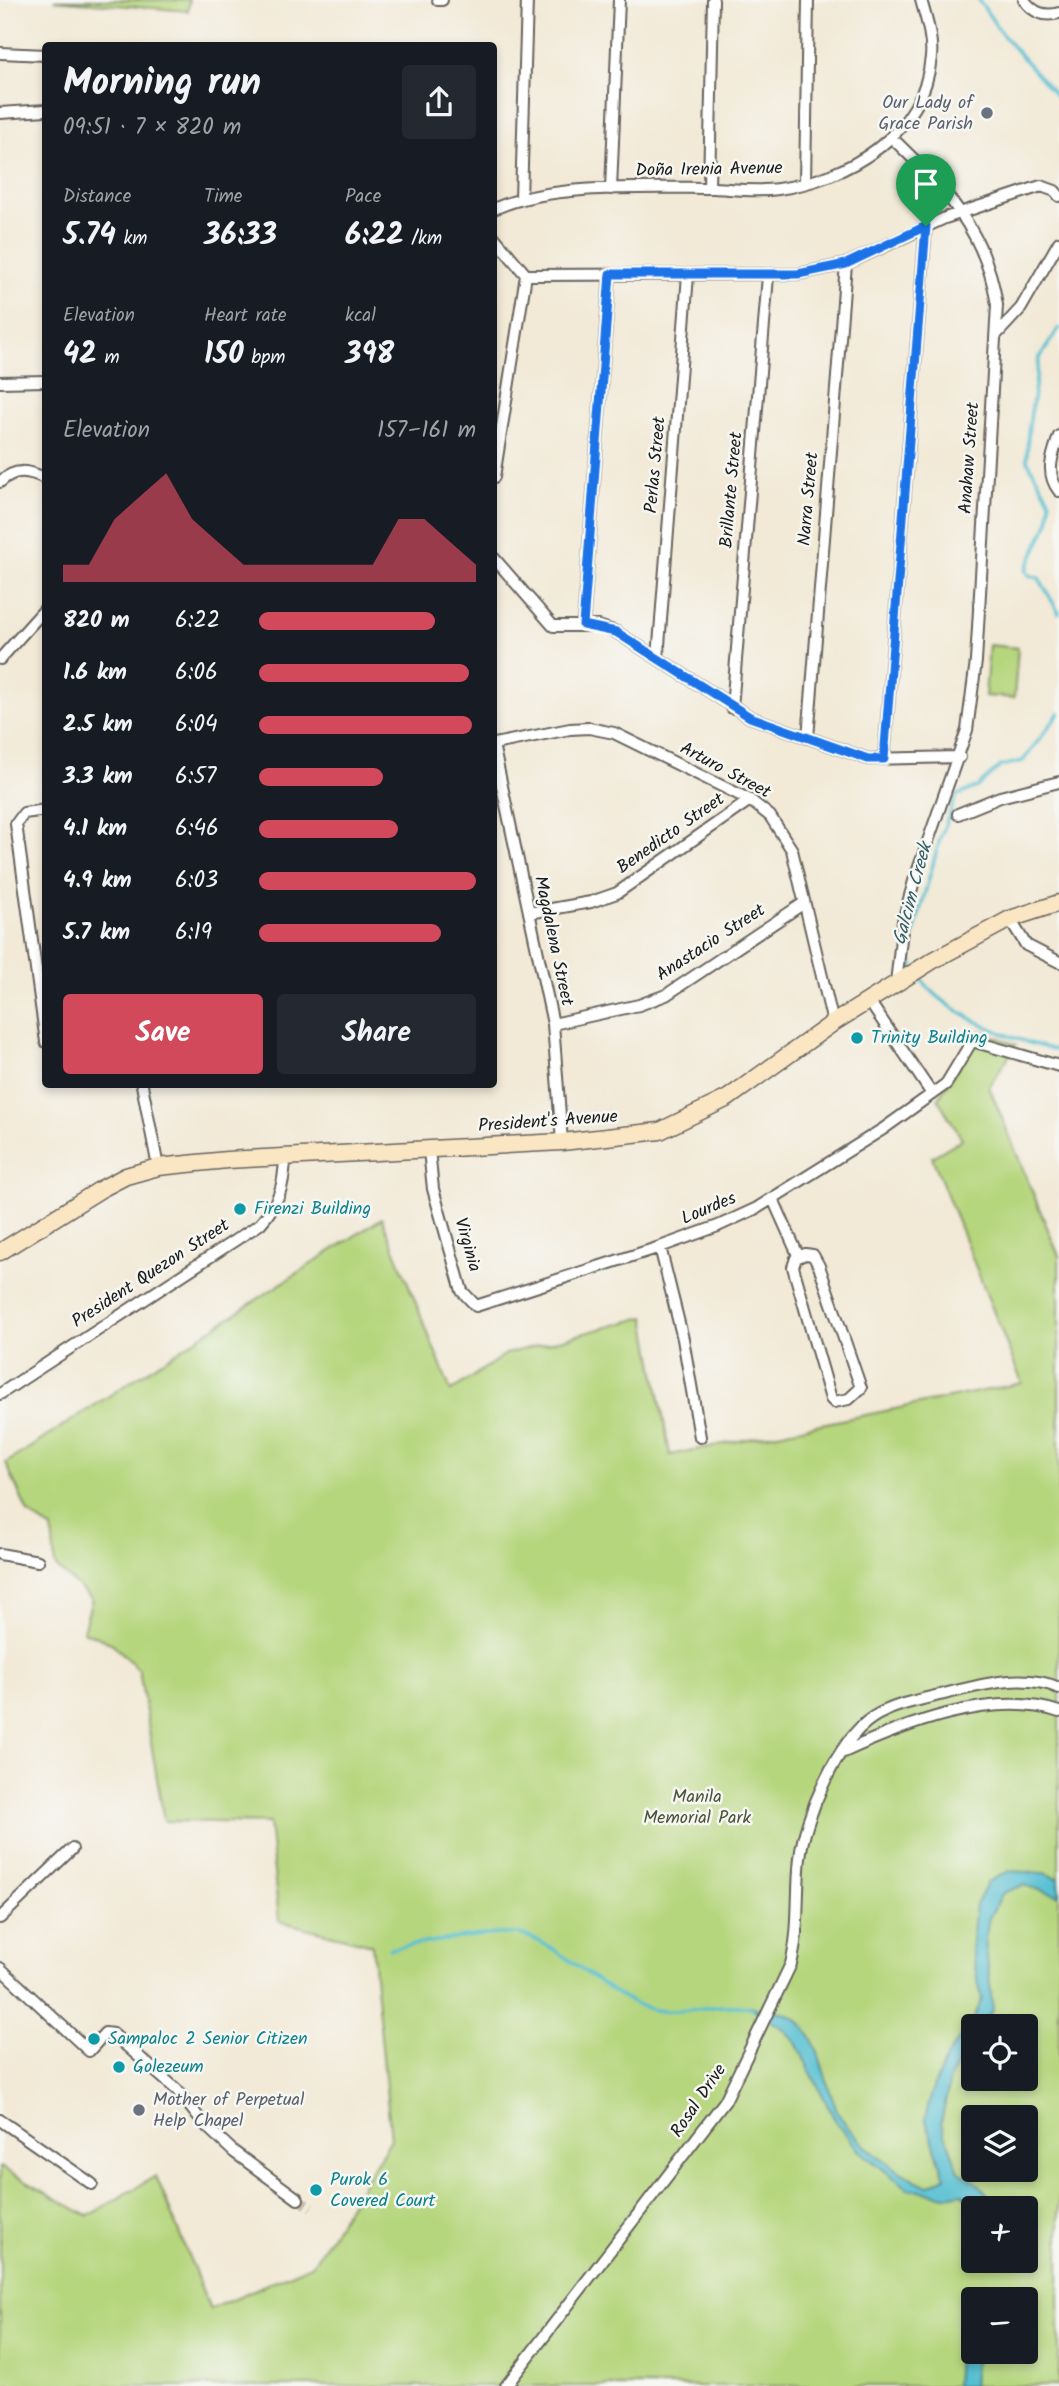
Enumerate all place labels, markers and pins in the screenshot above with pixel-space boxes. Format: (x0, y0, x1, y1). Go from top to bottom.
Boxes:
place label: Our Lady of Grace Parish (879, 89, 975, 139)
marker: Our Lady of Grace Parish (979, 105, 995, 121)
pin (896, 154, 956, 226)
place label: Trinity Building (871, 1024, 988, 1053)
marker: Trinity Building (849, 1030, 865, 1046)
place label: Firenzi Building (254, 1195, 371, 1224)
marker: Firenzi Building (232, 1201, 248, 1217)
place label: Sampaloc 2 Senior Citizen (108, 2025, 308, 2054)
marker: Sampaloc 2 Senior Citizen (86, 2031, 102, 2047)
place label: Golezeum (133, 2053, 204, 2082)
marker: Golezeum (111, 2059, 127, 2075)
place label: Mother of Perpetual Help Chapel (153, 2086, 305, 2136)
marker: Mother of Perpetual Help Chapel (131, 2102, 147, 2118)
place label: Purok 6 Covered Court (330, 2166, 436, 2216)
marker: Purok 6 Covered Court (308, 2182, 324, 2198)

